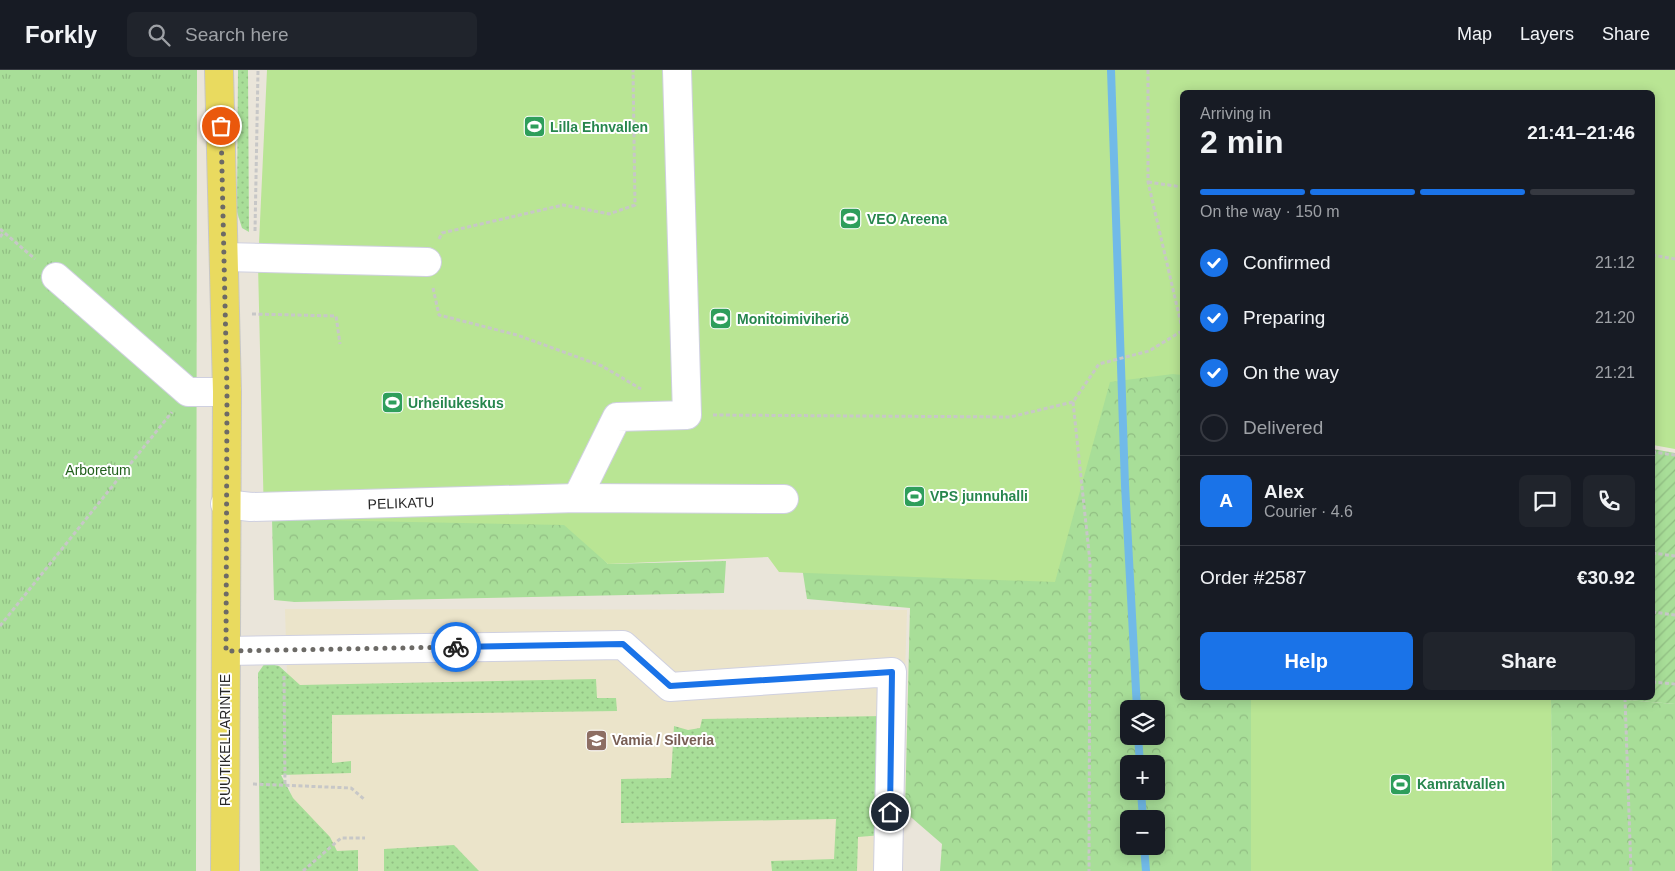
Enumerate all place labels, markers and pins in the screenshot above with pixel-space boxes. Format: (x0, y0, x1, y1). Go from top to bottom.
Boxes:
pin (200, 105, 242, 147)
sports icon: Lilla Ehnvallen (522, 115, 546, 139)
place label: Lilla Ehnvallen (550, 119, 648, 135)
sports icon: VEO Areena (839, 207, 863, 231)
place label: VEO Areena (867, 211, 948, 227)
sports icon: Monitoimiviheriö (709, 307, 733, 331)
place label: Monitoimiviheriö (737, 311, 849, 327)
sports icon: Urheilukeskus (380, 391, 404, 415)
place label: Urheilukeskus (408, 395, 504, 411)
sports icon: VPS junnuhalli (902, 484, 926, 508)
place label: VPS junnuhalli (930, 488, 1028, 504)
school or university icon: Vamia / Silveria (584, 728, 608, 752)
place label: Vamia / Silveria (612, 732, 714, 748)
sports icon: Kamratvallen (1389, 772, 1413, 796)
place label: Kamratvallen (1417, 776, 1505, 792)
pin (869, 791, 911, 833)

